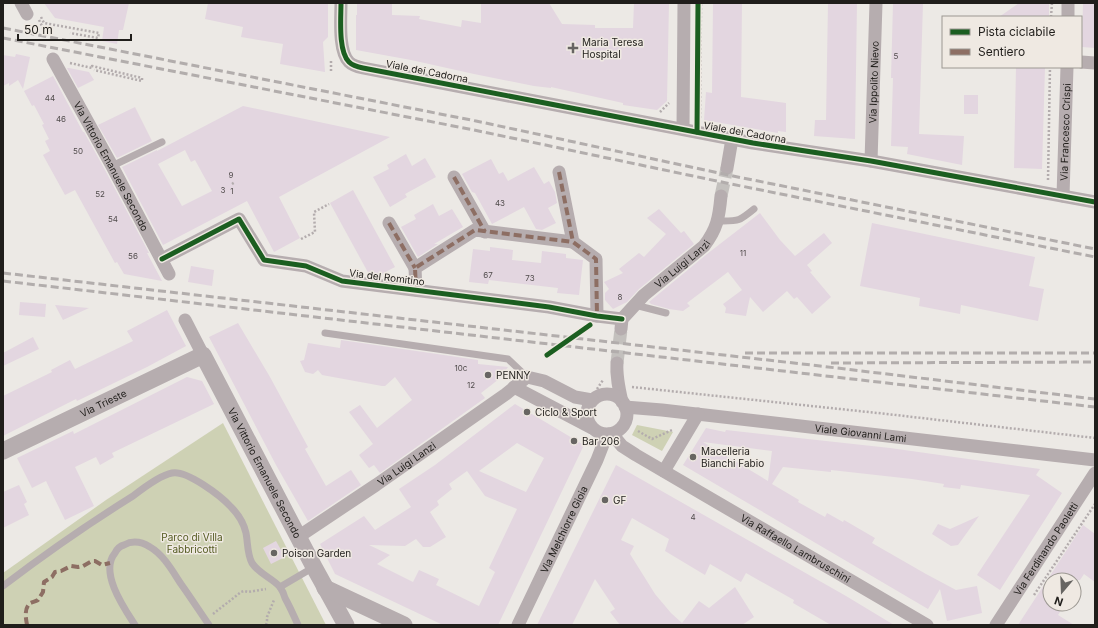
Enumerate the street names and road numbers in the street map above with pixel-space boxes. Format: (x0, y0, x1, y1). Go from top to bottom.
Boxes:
street label: Via Ippolito Nievo (866, 41, 881, 124)
street label: Viale dei Cadorna (385, 57, 469, 85)
street label: Via Francesco Crispi (1057, 83, 1072, 181)
street label: Via Vittorio Emanuele Secondo (71, 99, 151, 233)
street label: Viale dei Cadorna (703, 119, 787, 145)
street label: Via Luigi Lanzi (652, 238, 713, 290)
street label: Via del Romitino (349, 266, 425, 288)
street label: Via Trieste (78, 387, 128, 419)
street label: Via Vittorio Emanuele Secondo (226, 406, 304, 540)
street label: Viale Giovanni Lami (814, 422, 907, 444)
street label: Via Luigi Lanzi (375, 439, 438, 488)
street label: Via Melchiorre Gioia (538, 484, 590, 575)
street label: Via Ferdinando Paoletti (1011, 500, 1080, 598)
street label: Via Raffaello Lambruschini (738, 511, 853, 585)

